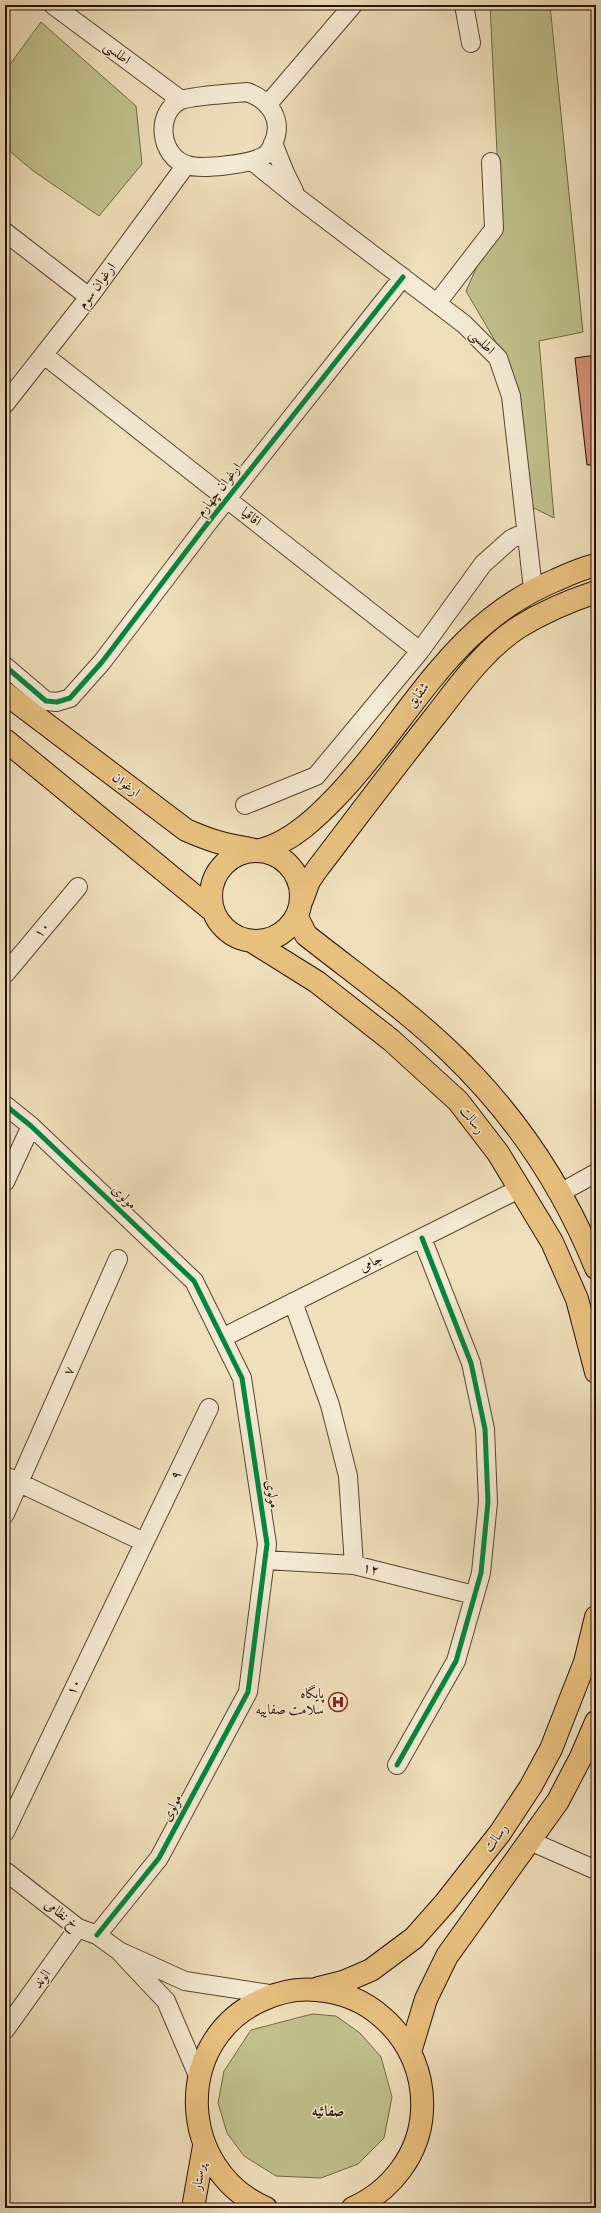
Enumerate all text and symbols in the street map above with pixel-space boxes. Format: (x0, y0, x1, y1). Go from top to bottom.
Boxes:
street label: اطلسی (100, 37, 134, 69)
street label: ارغوان سوم (74, 259, 123, 314)
street label: اطلسی (465, 325, 499, 359)
street label: ارغوان چهارم (192, 459, 248, 523)
street label: اقاقیا (237, 503, 265, 531)
street label: شقایق (402, 679, 434, 711)
street label: ارغوان (108, 768, 144, 802)
street label: ۱۰ (30, 918, 54, 942)
street label: رسالت (455, 1102, 489, 1138)
street label: مولوی (108, 1181, 140, 1213)
street label: جامی (356, 1250, 386, 1276)
street label: ۷ (59, 1364, 79, 1378)
street label: ۹ (166, 1467, 186, 1483)
street label: مولوی (261, 1479, 283, 1509)
street label: ۱۲ (361, 1558, 381, 1580)
street label: ۱۰ (62, 1676, 86, 1698)
place label: پایگاه سلامت صفاییه (256, 1684, 325, 1719)
hospital icon: پایگاه سلامت صفاییه (327, 1691, 349, 1713)
street label: مولوی (157, 1791, 187, 1825)
street label: رسالت (479, 1820, 513, 1856)
street label: خ نظامی (39, 1895, 83, 1936)
street label: الوند (29, 1966, 55, 1992)
district label: صفائیه (312, 2102, 344, 2121)
street label: پرستار (188, 2161, 210, 2194)

